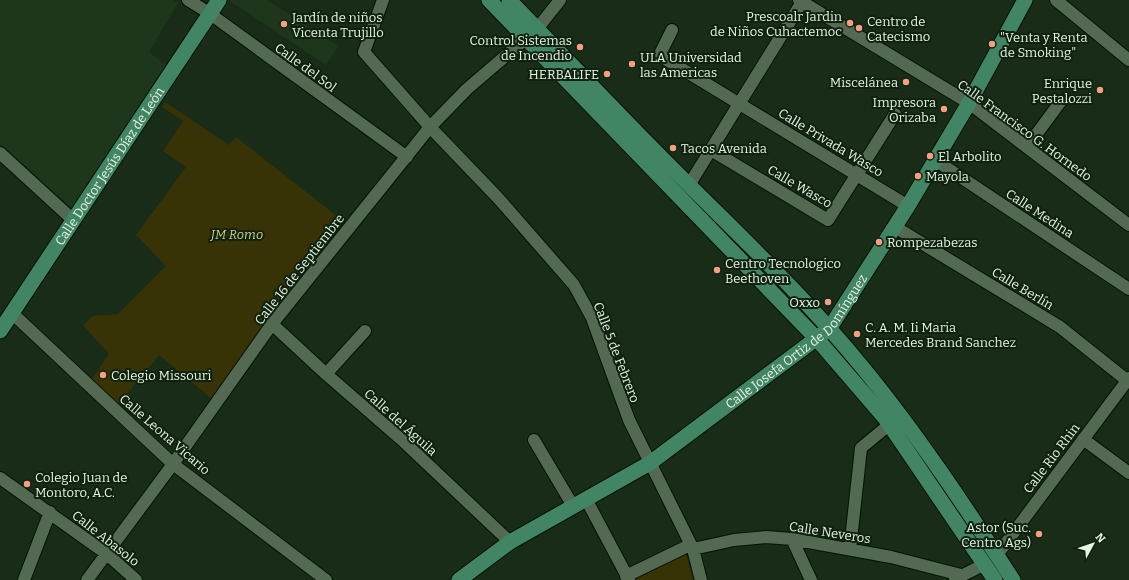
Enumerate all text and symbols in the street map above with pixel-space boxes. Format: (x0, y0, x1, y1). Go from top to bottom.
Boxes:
place label: Prescoalr Jardin de Niños Cuhactemoc (710, 9, 843, 39)
place label: Jardín de niños Vicenta Trujillo (291, 10, 384, 40)
place label: Centro de Catecismo (867, 14, 930, 44)
marker: Prescoalr Jardin de Niños Cuhactemoc (845, 18, 855, 28)
marker: Jardín de niños Vicenta Trujillo (279, 19, 289, 29)
marker: Centro de Catecismo (854, 23, 864, 33)
place label: "Venta y Renta de Smoking" (1000, 30, 1088, 60)
place label: Control Sistemas de Incendio (469, 33, 572, 63)
marker: "Venta y Renta de Smoking" (987, 39, 997, 49)
street label: Calle del Sol (272, 40, 340, 95)
marker: Control Sistemas de Incendio (575, 42, 585, 52)
place label: ULA Universidad las Americas (640, 50, 742, 80)
marker: ULA Universidad las Americas (627, 59, 637, 69)
place label: HERBALIFE (529, 67, 599, 82)
marker: HERBALIFE (602, 69, 612, 79)
place label: Miscelánea (830, 75, 898, 90)
place label: Enrique Pestalozzi (1032, 76, 1092, 106)
marker: Miscelánea (901, 77, 911, 87)
street label: Calle Francisco G. Hornedo (955, 77, 1095, 184)
street label: Calle Doctor Jesús Díaz de León (52, 84, 168, 248)
marker: Enrique Pestalozzi (1095, 85, 1105, 95)
place label: Impresora Orizaba (873, 95, 936, 125)
marker: Impresora Orizaba (939, 104, 949, 114)
street label: Calle Privada Wasco (776, 105, 886, 180)
place label: Tacos Avenida (681, 141, 767, 156)
marker: Tacos Avenida (668, 143, 678, 153)
place label: El Arbolito (938, 149, 1002, 164)
marker: El Arbolito (925, 151, 935, 161)
street label: Calle Wasco (765, 162, 835, 211)
place label: Mayola (926, 169, 969, 184)
marker: Mayola (913, 171, 923, 181)
street label: Calle Medina (1003, 186, 1076, 241)
street label: Calle 16 de Septiembre (252, 211, 347, 328)
park label: JM Romo (210, 227, 263, 242)
place label: Rompezabezas (887, 235, 978, 250)
marker: Rompezabezas (874, 237, 884, 247)
place label: Centro Tecnologico Beethoven (725, 256, 841, 286)
street label: Calle Berlín (989, 264, 1057, 313)
marker: Centro Tecnologico Beethoven (712, 265, 722, 275)
street label: Calle Josefa Ortiz de Domínguez (722, 271, 870, 412)
place label: Oxxo (789, 295, 820, 310)
marker: Oxxo (823, 297, 833, 307)
street label: Calle 5 de Febrero (591, 300, 643, 404)
place label: C. A. M. Ii Maria Mercedes Brand Sanchez (865, 320, 1016, 350)
marker: C. A. M. Ii Maria Mercedes Brand Sanchez (852, 329, 862, 339)
place label: Colegio Missouri (111, 368, 211, 383)
marker: Colegio Missouri (98, 370, 108, 380)
street label: Calle del Águila (361, 386, 440, 459)
street label: Calle Leona Vicario (116, 391, 213, 478)
street label: Calle Rio Rhin (1020, 420, 1083, 496)
place label: Colegio Juan de Montoro, A.C. (35, 470, 127, 500)
marker: Colegio Juan de Montoro, A.C. (22, 479, 32, 489)
street label: Calle Abasolo (69, 508, 142, 569)
street label: Calle Neveros (788, 519, 872, 546)
place label: Astor (Suc. Centro Ags) (961, 520, 1031, 550)
north arrow (1073, 524, 1113, 564)
marker: Astor (Suc. Centro Ags) (1034, 529, 1044, 539)
text: N (1093, 530, 1108, 546)

